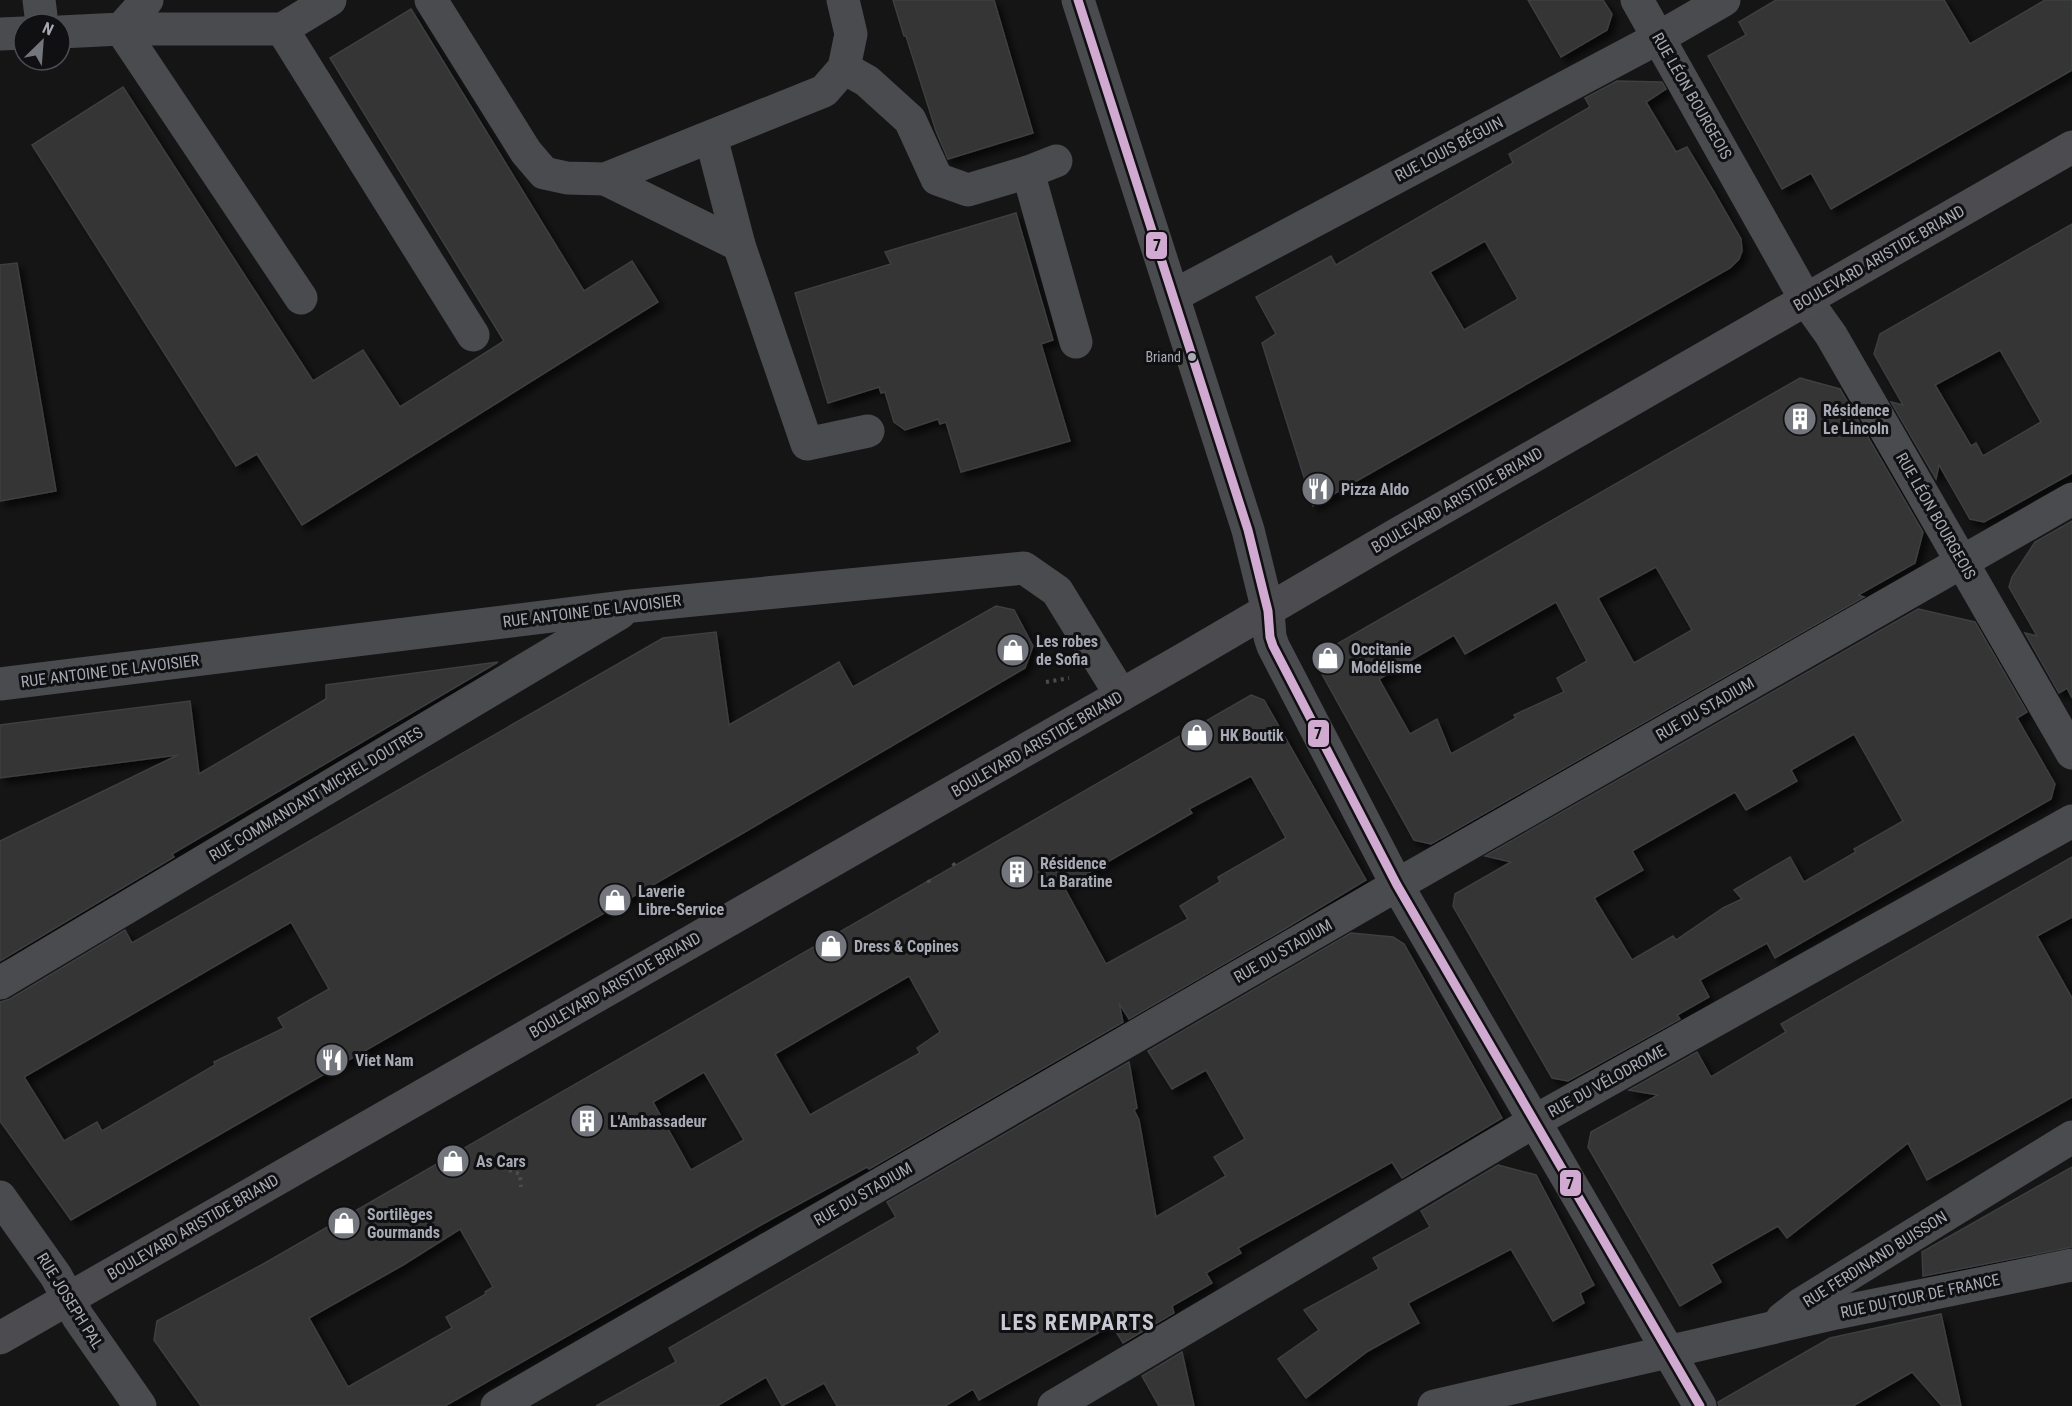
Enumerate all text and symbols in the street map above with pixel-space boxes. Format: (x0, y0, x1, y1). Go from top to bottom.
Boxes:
north arrow (12, 12, 72, 72)
text: N (40, 18, 57, 40)
street label: RUE LÉON BOURGEOIS (1648, 29, 1736, 163)
street label: RUE LOUIS BÉGUIN (1392, 112, 1506, 186)
street label: BOULEVARD ARISTIDE BRIAND (1790, 201, 1968, 315)
line badge: 7 (1145, 231, 1168, 260)
text: 7 (1153, 236, 1161, 255)
place label: Briand (1145, 349, 1181, 365)
marker: Briand (1186, 351, 1198, 363)
building icon: Résidence Le Lincoln (1782, 401, 1818, 437)
place label: Résidence Le Lincoln (1823, 401, 1890, 438)
street label: BOULEVARD ARISTIDE BRIAND (1368, 443, 1546, 557)
street label: RUE LÉON BOURGEOIS (1892, 449, 1980, 583)
restaurant icon: Pizza Aldo (1300, 471, 1336, 507)
place label: Pizza Aldo (1341, 480, 1409, 499)
street label: RUE ANTOINE DE LAVOISIER (502, 591, 683, 631)
shop icon: Les robes de Sofia (995, 632, 1031, 668)
place label: Les robes de Sofia (1036, 632, 1098, 669)
shop icon: Occitanie Modélisme (1310, 640, 1346, 676)
place label: Occitanie Modélisme (1351, 640, 1422, 677)
street label: RUE ANTOINE DE LAVOISIER (20, 651, 201, 691)
street label: RUE DU STADIUM (1652, 673, 1758, 745)
street label: BOULEVARD ARISTIDE BRIAND (948, 687, 1126, 801)
shop icon: HK Boutik (1179, 717, 1215, 753)
line badge: 7 (1307, 719, 1330, 748)
street label: RUE COMMANDANT MICHEL DOUTRES (206, 723, 426, 865)
text: 7 (1314, 724, 1322, 743)
place label: HK Boutik (1220, 726, 1284, 745)
building icon: Résidence La Baratine (999, 854, 1035, 890)
place label: Résidence La Baratine (1040, 854, 1113, 891)
shop icon: Laverie Libre-Service (597, 882, 633, 918)
place label: Laverie Libre-Service (638, 882, 724, 919)
street label: RUE DU STADIUM (1230, 915, 1336, 987)
street label: BOULEVARD ARISTIDE BRIAND (526, 928, 704, 1042)
shop icon: Dress & Copines (813, 928, 849, 964)
place label: Dress & Copines (854, 937, 959, 956)
street label: RUE DU VÉLODROME (1545, 1041, 1669, 1121)
restaurant icon: Viet Nam (314, 1042, 350, 1078)
place label: Viet Nam (355, 1051, 414, 1070)
building icon: L'Ambassadeur (569, 1103, 605, 1139)
place label: L'Ambassadeur (610, 1112, 707, 1131)
shop icon: As Cars (435, 1143, 471, 1179)
place label: As Cars (476, 1152, 526, 1171)
street label: RUE DU STADIUM (810, 1158, 916, 1230)
line badge: 7 (1559, 1169, 1582, 1197)
street label: BOULEVARD ARISTIDE BRIAND (104, 1170, 282, 1284)
text: 7 (1566, 1174, 1574, 1193)
shop icon: Sortilèges Gourmands (326, 1205, 362, 1241)
place label: Sortilèges Gourmands (367, 1205, 440, 1242)
street label: RUE FERDINAND BUISSON (1799, 1207, 1951, 1311)
street label: RUE JOSEPH PAL (33, 1249, 107, 1353)
street label: RUE DU TOUR DE FRANCE (1839, 1270, 2002, 1322)
district label: LES REMPARTS (1001, 1310, 1155, 1335)

